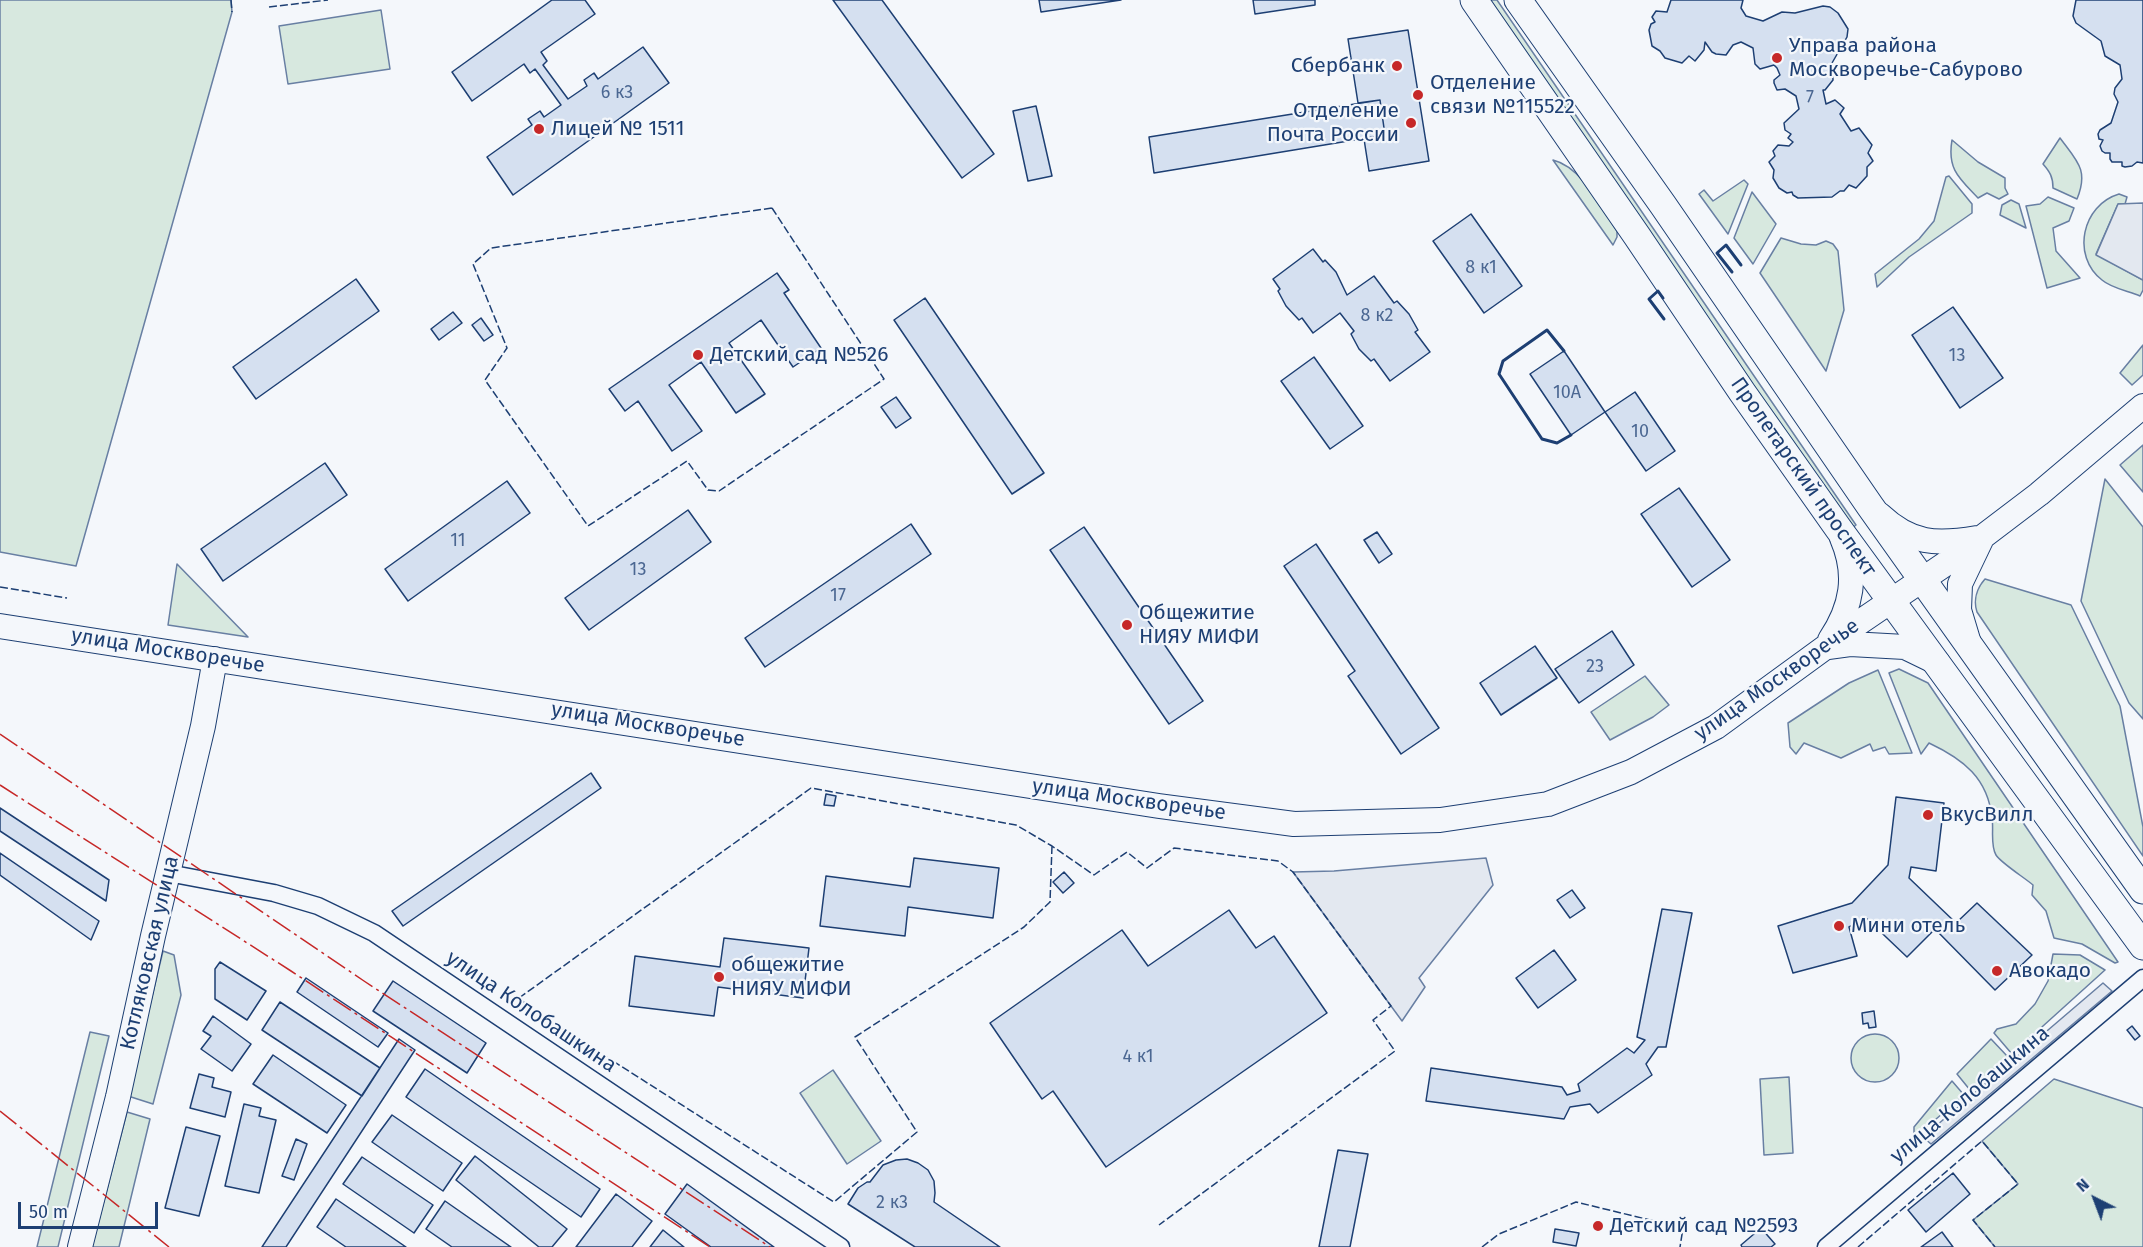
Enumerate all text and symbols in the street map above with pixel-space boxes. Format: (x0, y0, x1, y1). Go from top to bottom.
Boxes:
place label: Управа района Москворечье-Сабурово (1789, 33, 2023, 83)
marker: Управа района Москворечье-Сабурово (1770, 51, 1784, 65)
place label: Сбербанк (1291, 53, 1385, 79)
marker: Сбербанк (1390, 59, 1404, 73)
place label: Отделение связи №115522 (1430, 70, 1575, 120)
house number: 6 к3 (601, 82, 633, 104)
house number: 7 (1806, 87, 1814, 109)
marker: Отделение связи №115522 (1411, 88, 1425, 102)
place label: Отделение Почта России (1267, 98, 1399, 148)
place label: Лицей № 1511 (551, 116, 685, 142)
marker: Отделение Почта России (1404, 116, 1418, 130)
marker: Лицей № 1511 (532, 122, 546, 136)
house number: 8 к1 (1465, 257, 1497, 279)
house number: 8 к2 (1361, 305, 1393, 327)
place label: Детский сад №526 (710, 342, 888, 368)
house number: 13 (1949, 345, 1965, 367)
marker: Детский сад №526 (691, 348, 705, 362)
street label: Пролетарский проспект (1725, 373, 1881, 581)
house number: 10А (1553, 382, 1581, 404)
house number: 10 (1631, 421, 1649, 443)
house number: 11 (450, 530, 466, 552)
house number: 13 (630, 559, 646, 581)
house number: 17 (830, 585, 846, 607)
place label: Общежитие НИЯУ МИФИ (1139, 600, 1259, 650)
street label: улица Москворечье (1690, 614, 1864, 746)
marker: Общежитие НИЯУ МИФИ (1120, 618, 1134, 632)
street label: улица Москворечье (70, 623, 266, 679)
house number: 23 (1586, 656, 1604, 678)
street label: улица Москворечье (550, 697, 746, 753)
street label: улица Москворечье (1030, 774, 1228, 826)
place label: ВкусВилл (1940, 802, 2034, 828)
marker: ВкусВилл (1921, 808, 1935, 822)
street label: Котляковская улица (115, 854, 185, 1052)
place label: Мини отель (1851, 913, 1965, 939)
marker: Мини отель (1832, 919, 1846, 933)
street label: улица Колобашкина (441, 946, 621, 1078)
place label: общежитие НИЯУ МИФИ (731, 952, 851, 1002)
place label: Авокадо (2009, 958, 2091, 984)
marker: Авокадо (1990, 964, 2004, 978)
marker: общежитие НИЯУ МИФИ (712, 970, 726, 984)
street label: улица Колобашкина (1885, 1021, 2055, 1169)
house number: 4 к1 (1122, 1046, 1154, 1068)
north arrow (2065, 1169, 2125, 1229)
text: N (2072, 1175, 2093, 1196)
scale bar (21, 1190, 160, 1228)
house number: 2 к3 (876, 1192, 908, 1214)
text: 50 m (29, 1201, 68, 1223)
place label: Детский сад №2593 (1610, 1213, 1798, 1239)
marker: Детский сад №2593 (1591, 1219, 1605, 1233)

